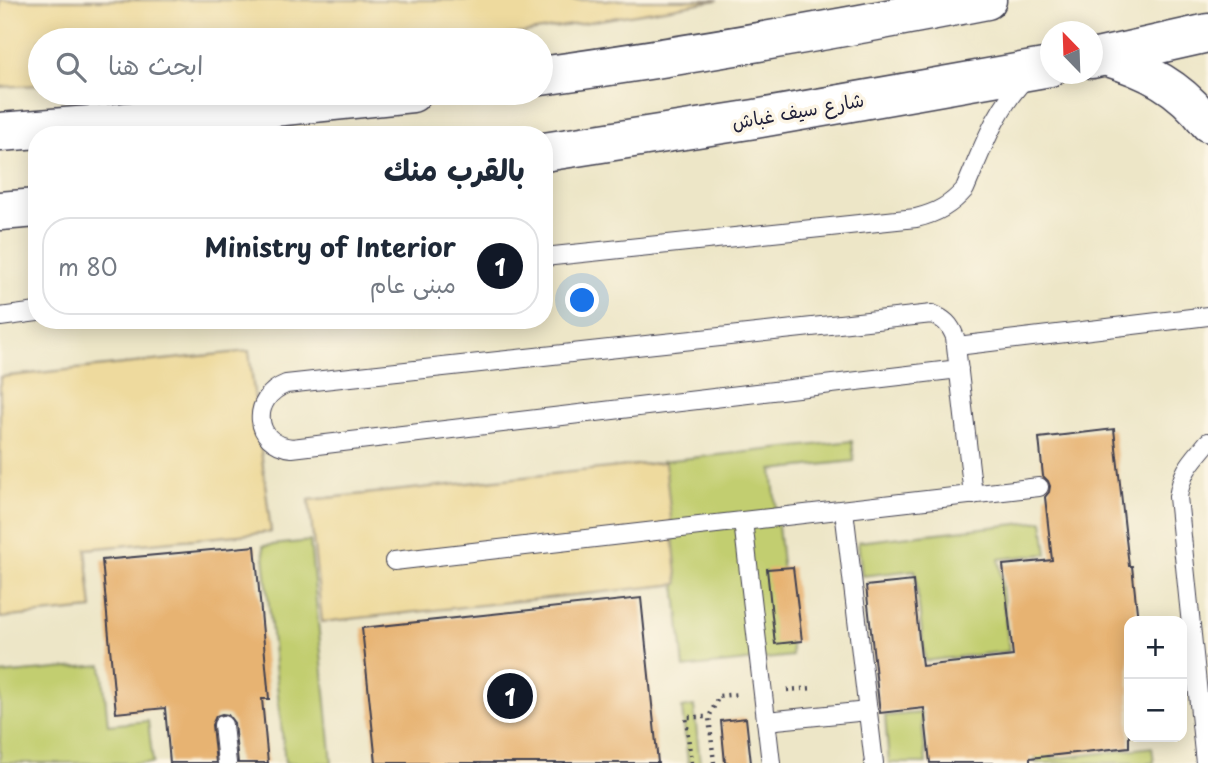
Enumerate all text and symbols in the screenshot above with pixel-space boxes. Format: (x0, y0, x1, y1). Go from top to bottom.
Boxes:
north arrow (1040, 21, 1103, 84)
search box (28, 28, 553, 105)
text: ابحث هنا (108, 45, 203, 84)
icon: search (52, 48, 90, 86)
street label: شارع سيف غباش (730, 85, 866, 136)
text: بالقرب منك (384, 146, 525, 191)
text: Ministry of Interior (205, 227, 456, 266)
text: 80 m (58, 249, 118, 284)
text: 1 (495, 249, 506, 284)
text: مبنى عام (370, 266, 456, 301)
your location (565, 283, 599, 317)
map controls (1124, 616, 1187, 742)
button: + (1124, 616, 1187, 679)
pin: 1 (487, 670, 533, 722)
button: − (1124, 679, 1187, 742)

